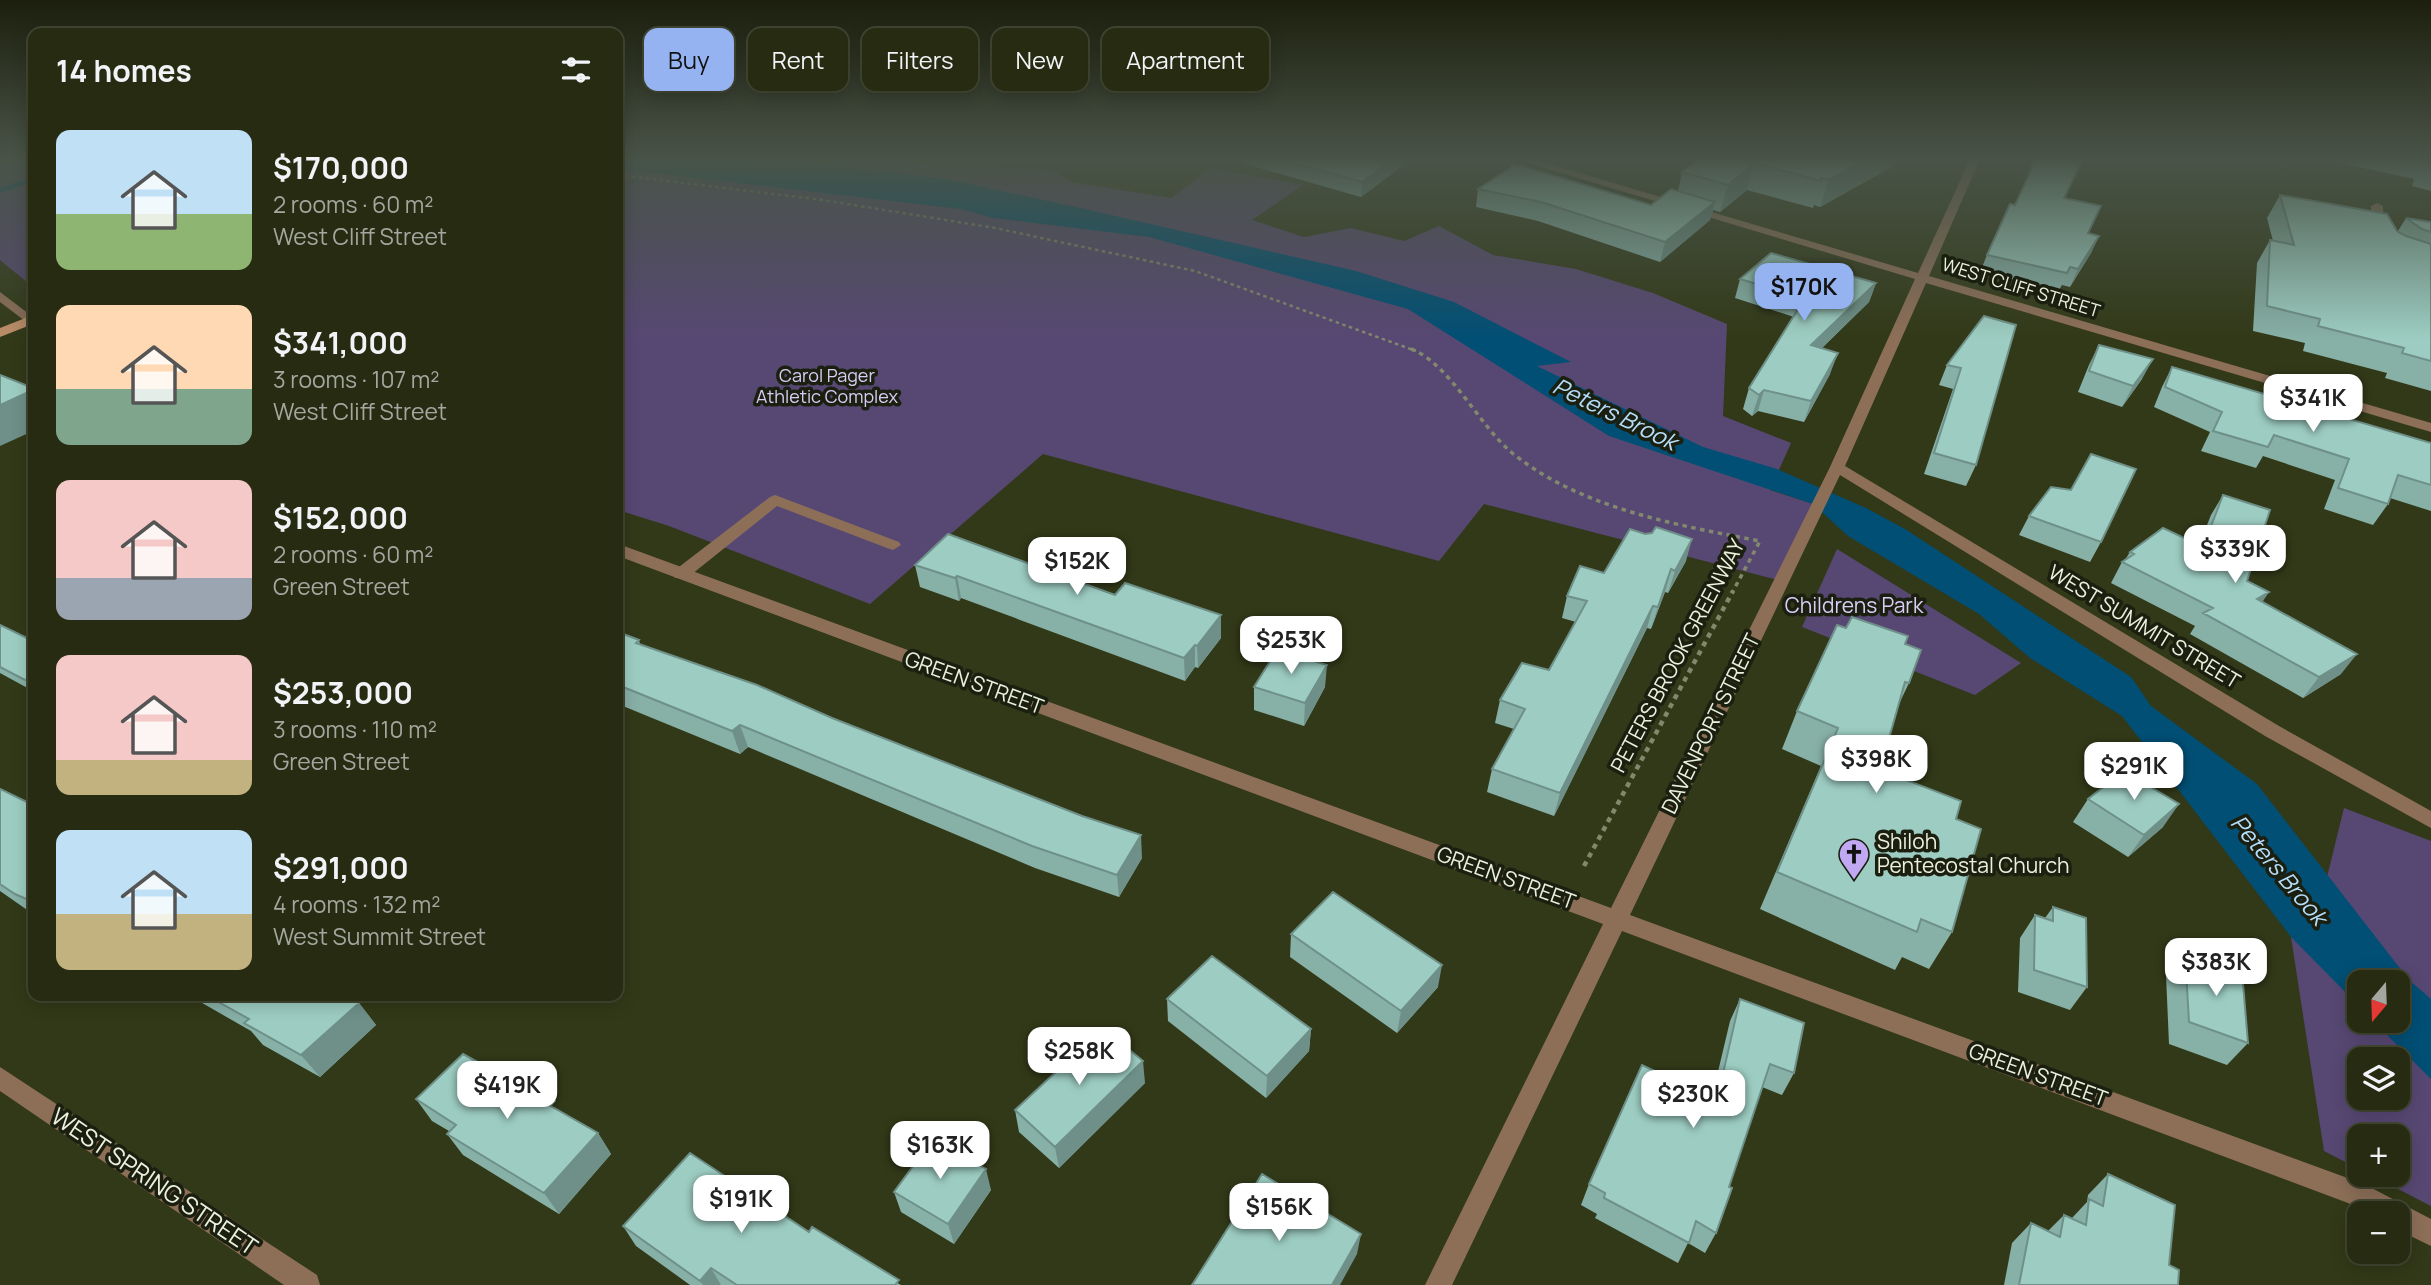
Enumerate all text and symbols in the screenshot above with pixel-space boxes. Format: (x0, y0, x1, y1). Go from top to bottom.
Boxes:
chip: Buy (644, 28, 734, 91)
chip: Rent (748, 28, 848, 91)
chip: Filters (862, 28, 978, 91)
chip: New (992, 28, 1088, 91)
chip: Apartment (1102, 28, 1269, 91)
text: 14 homes (56, 50, 192, 91)
icon: filters (557, 51, 595, 89)
text: $170,000 (273, 147, 409, 188)
icon: home (112, 158, 196, 242)
text: 2 rooms · 60 m² (273, 188, 434, 220)
text: West Cliff Street (273, 220, 447, 252)
street label: WEST CLIFF STREET (1939, 252, 2103, 323)
pin: $170K (1755, 264, 1853, 323)
text: $170K (1771, 270, 1837, 302)
text: $341,000 (273, 322, 408, 363)
icon: home (112, 333, 196, 417)
text: 3 rooms · 107 m² (273, 363, 439, 395)
park label: Carol Pager Athletic Complex (756, 363, 898, 408)
water label: Peters Brook (1548, 369, 1686, 459)
pin: $341K (2264, 374, 2362, 434)
text: $341K (2280, 381, 2346, 413)
text: West Cliff Street (273, 395, 447, 427)
text: $152,000 (273, 497, 408, 538)
icon: home (112, 508, 196, 592)
pin: $339K (2186, 526, 2284, 585)
text: $339K (2200, 532, 2270, 564)
street label: PETERS BROOK GREENWAY (1604, 534, 1751, 777)
text: 2 rooms · 60 m² (273, 538, 434, 570)
pin: $152K (1028, 538, 1126, 597)
text: $152K (1044, 544, 1110, 576)
street label: WEST SUMMIT STREET (2043, 558, 2246, 695)
text: Green Street (273, 570, 410, 602)
park label: Childrens Park (1785, 591, 1924, 619)
pin: $253K (1242, 616, 1340, 676)
text: $253K (1256, 623, 1326, 655)
street label: DAVENPORT STREET (1654, 629, 1766, 818)
street label: GREEN STREET (901, 644, 1048, 720)
text: $253,000 (273, 672, 413, 713)
icon: home (112, 683, 196, 767)
text: 3 rooms · 110 m² (273, 713, 437, 745)
pin: $398K (1827, 736, 1925, 795)
text: $398K (1840, 742, 1912, 774)
pin: $291K (2085, 742, 2183, 802)
text: Green Street (273, 745, 410, 777)
text: $291K (2100, 749, 2168, 781)
water label: Peters Brook (2224, 807, 2338, 934)
place label: Shiloh Pentecostal Church (1877, 827, 2070, 879)
church icon: Shiloh Pentecostal Church (1837, 837, 1871, 881)
street label: GREEN STREET (1433, 839, 1580, 915)
text: $291,000 (273, 847, 409, 888)
icon: home (112, 858, 196, 942)
text: 4 rooms · 132 m² (273, 888, 441, 920)
text: West Summit Street (273, 920, 486, 952)
pin: $383K (2167, 939, 2265, 998)
text: $383K (2181, 945, 2251, 977)
north arrow (2347, 970, 2410, 1032)
map controls (2347, 970, 2410, 1264)
pin: $258K (1030, 1028, 1128, 1087)
text: $258K (1044, 1034, 1114, 1066)
street label: GREEN STREET (1965, 1036, 2112, 1112)
button: layers (2347, 1047, 2410, 1110)
pin: $419K (458, 1062, 556, 1121)
text: $419K (473, 1068, 541, 1100)
pin: $230K (1644, 1070, 1742, 1130)
text: $230K (1657, 1077, 1729, 1109)
street label: WEST SPRING STREET (45, 1099, 265, 1263)
pin: $163K (891, 1122, 989, 1181)
button: + (2347, 1124, 2410, 1187)
text: $163K (906, 1128, 974, 1160)
pin: $191K (692, 1176, 790, 1235)
text: $191K (709, 1182, 773, 1214)
pin: $156K (1230, 1184, 1328, 1243)
text: $156K (1245, 1190, 1313, 1222)
button: − (2347, 1201, 2410, 1264)

